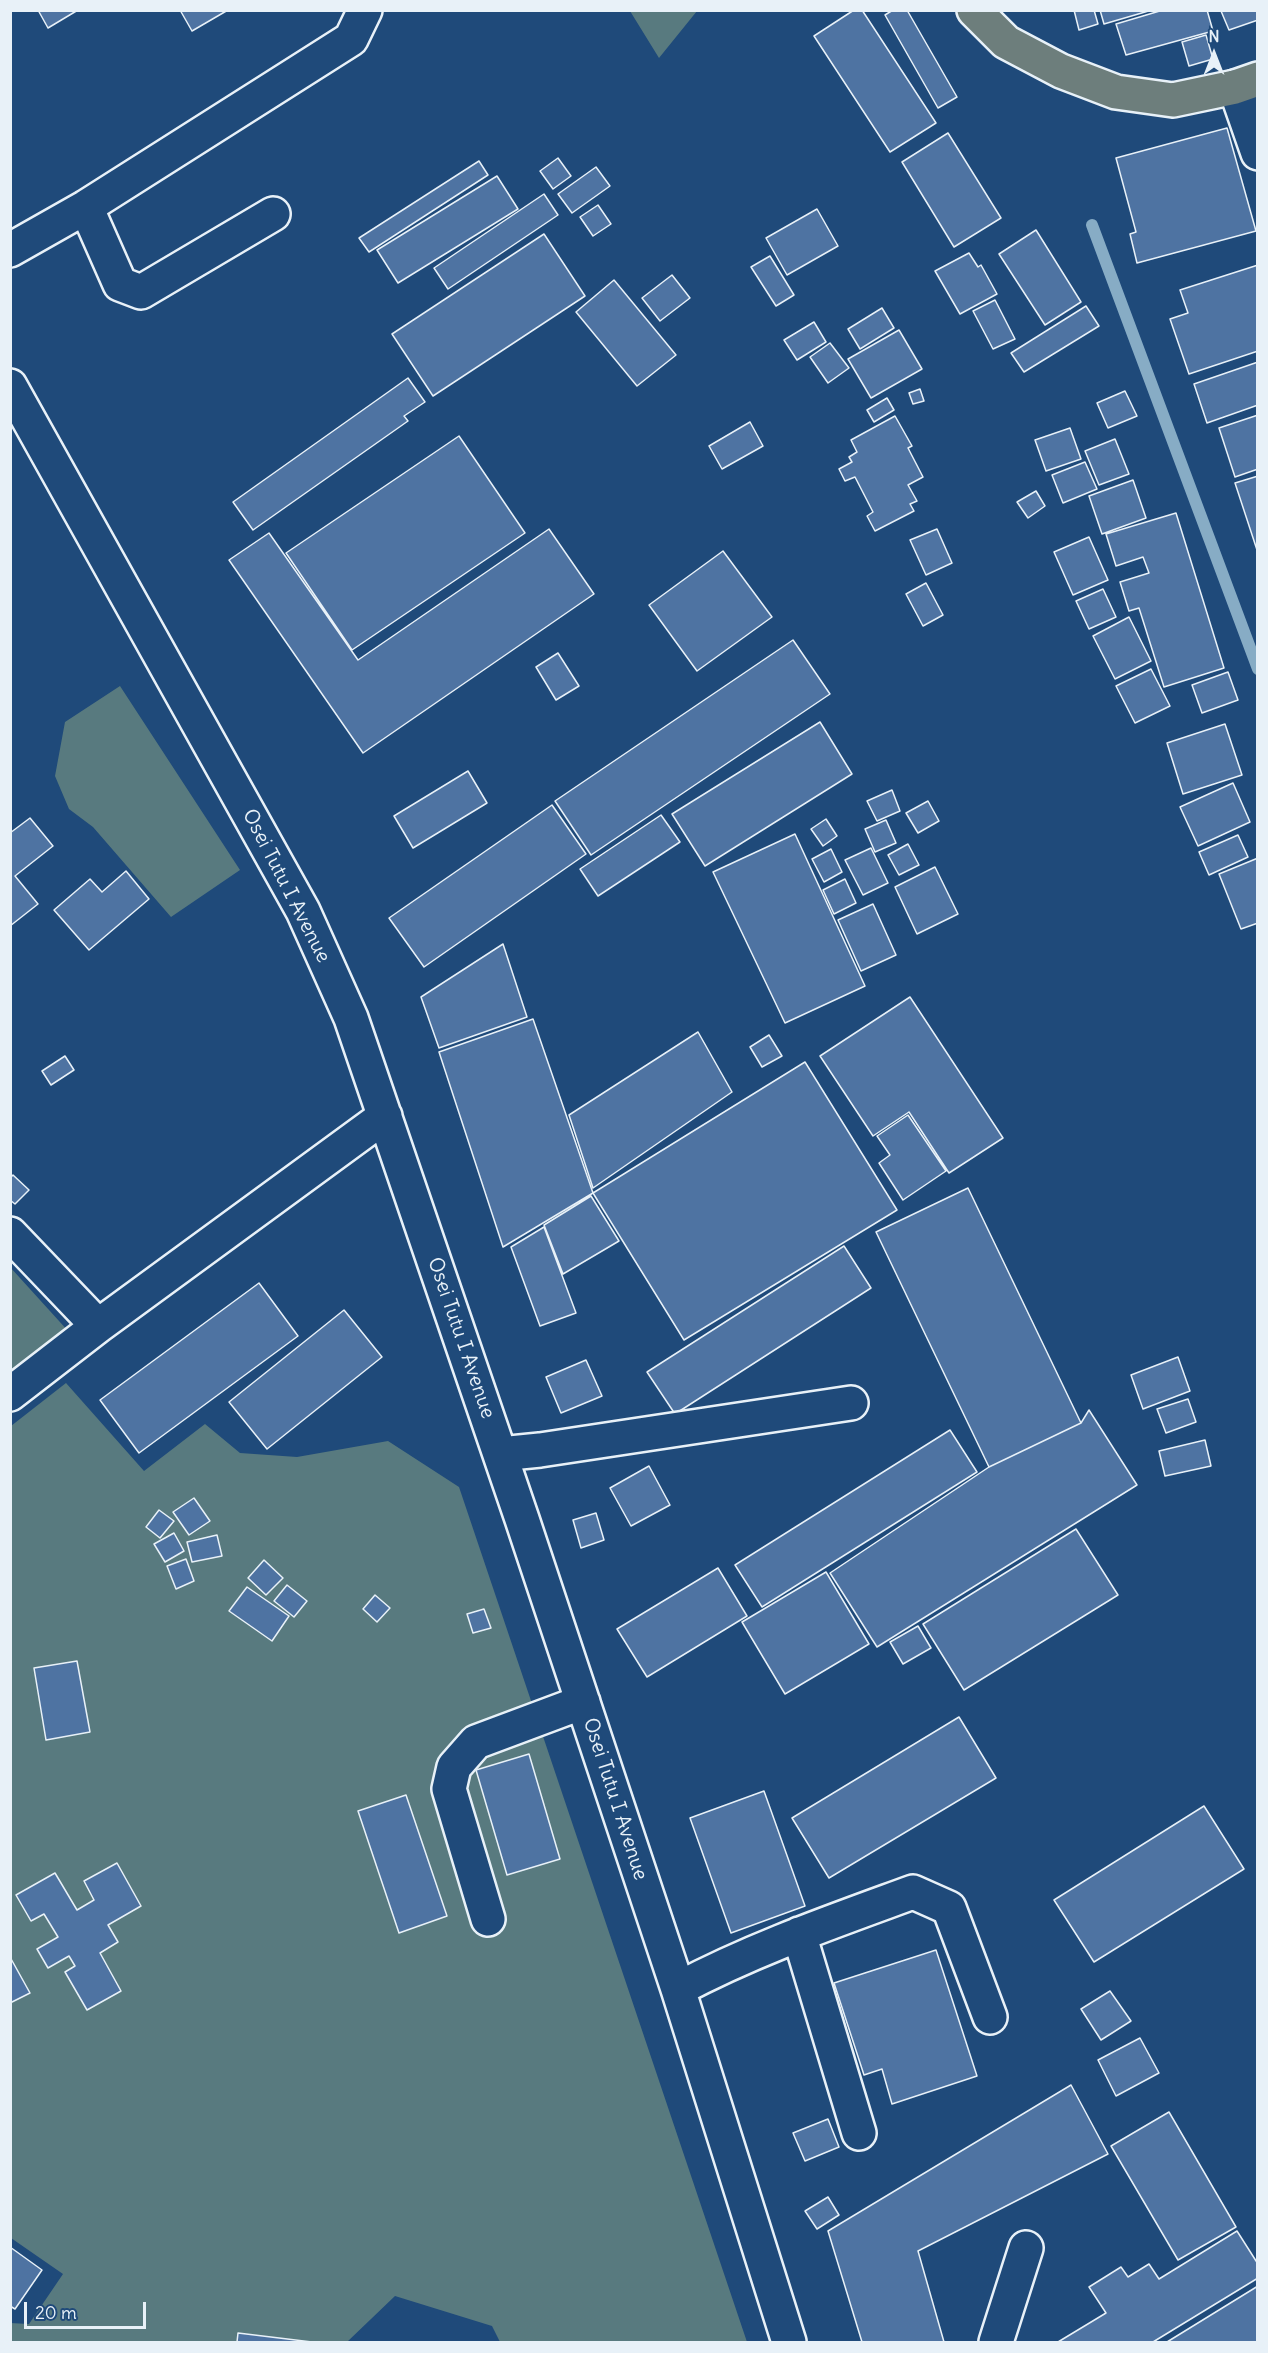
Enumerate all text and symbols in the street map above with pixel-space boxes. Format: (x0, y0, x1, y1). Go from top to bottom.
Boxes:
north arrow (1184, 24, 1244, 84)
text: N (1208, 26, 1220, 46)
street label: Osei Tutu I Avenue (237, 805, 335, 967)
street label: Osei Tutu I Avenue (422, 1254, 500, 1422)
street label: Osei Tutu I Avenue (577, 1715, 653, 1883)
scale bar (27, 2290, 148, 2328)
text: 20 m (35, 2301, 77, 2324)

